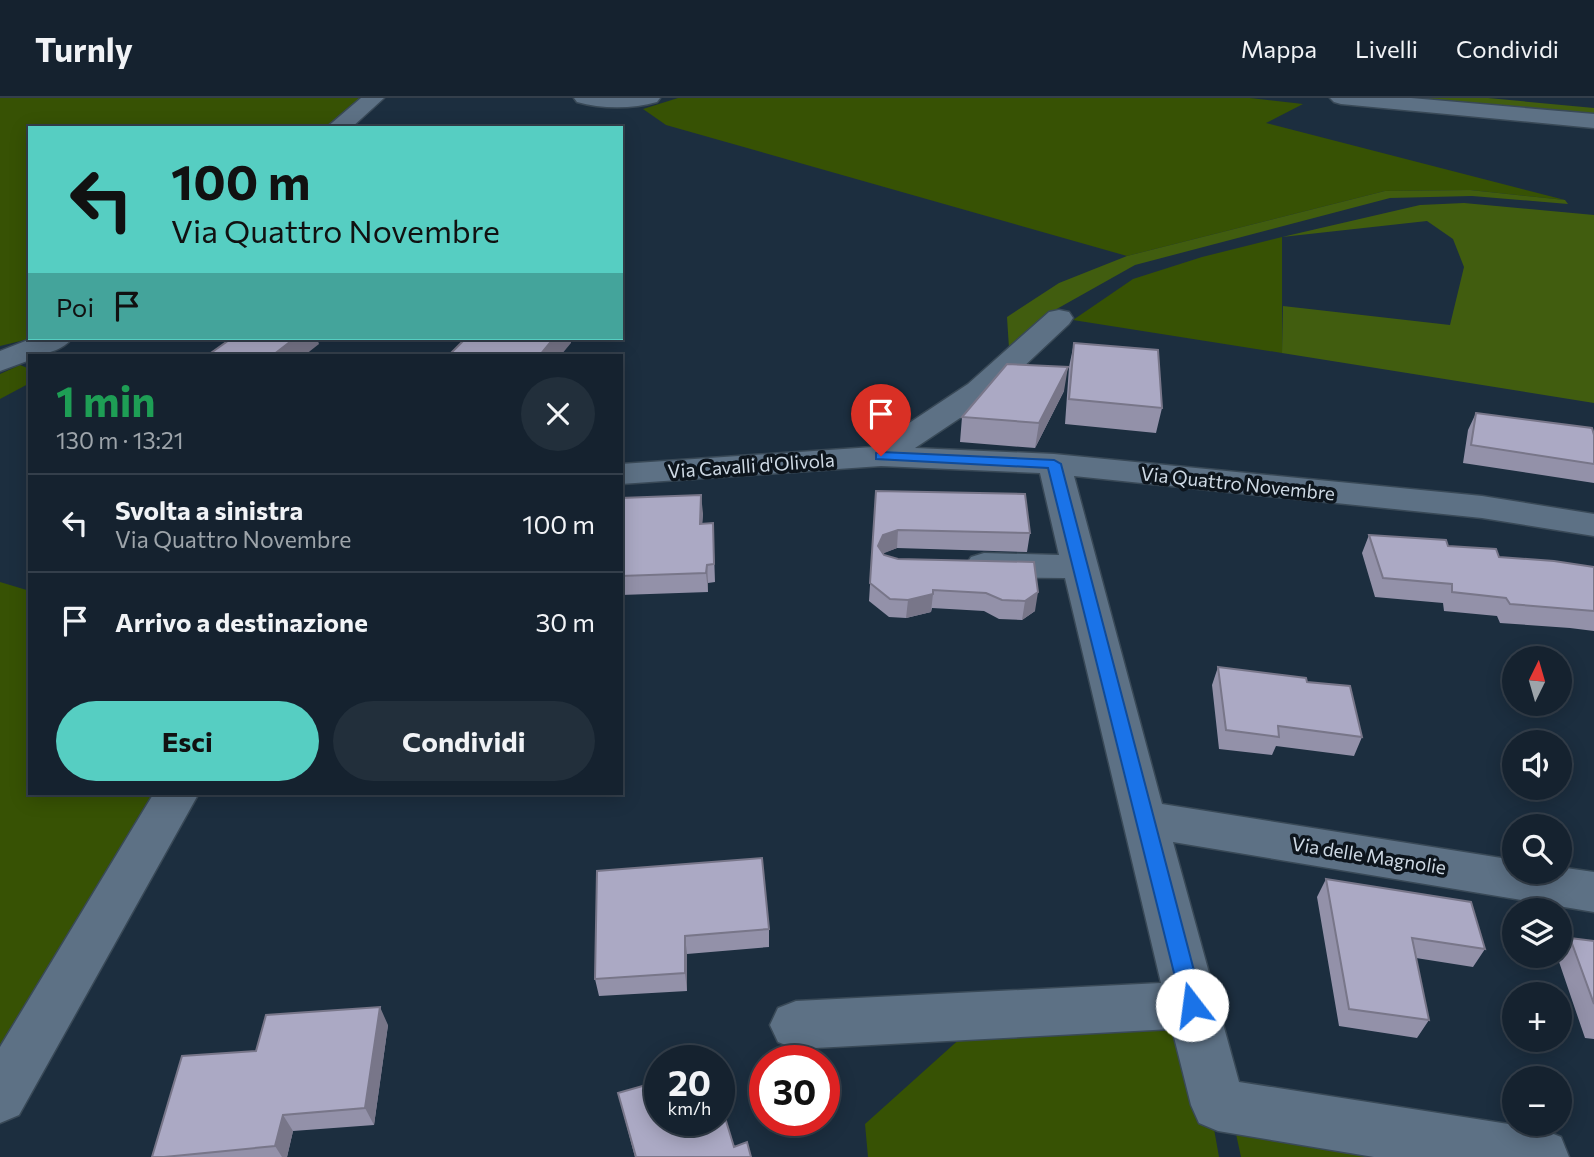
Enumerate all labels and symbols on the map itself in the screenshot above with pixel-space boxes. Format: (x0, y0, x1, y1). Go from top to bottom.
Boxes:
pin (851, 384, 911, 456)
street label: Via Cavalli d'Olivola (667, 448, 835, 482)
street label: Via Quattro Novembre (1140, 461, 1336, 505)
north arrow (1502, 646, 1572, 716)
street label: Via delle Magnolie (1290, 831, 1448, 879)
position arrow (1155, 968, 1229, 1042)
speed limit sign: 30 (749, 1045, 840, 1136)

